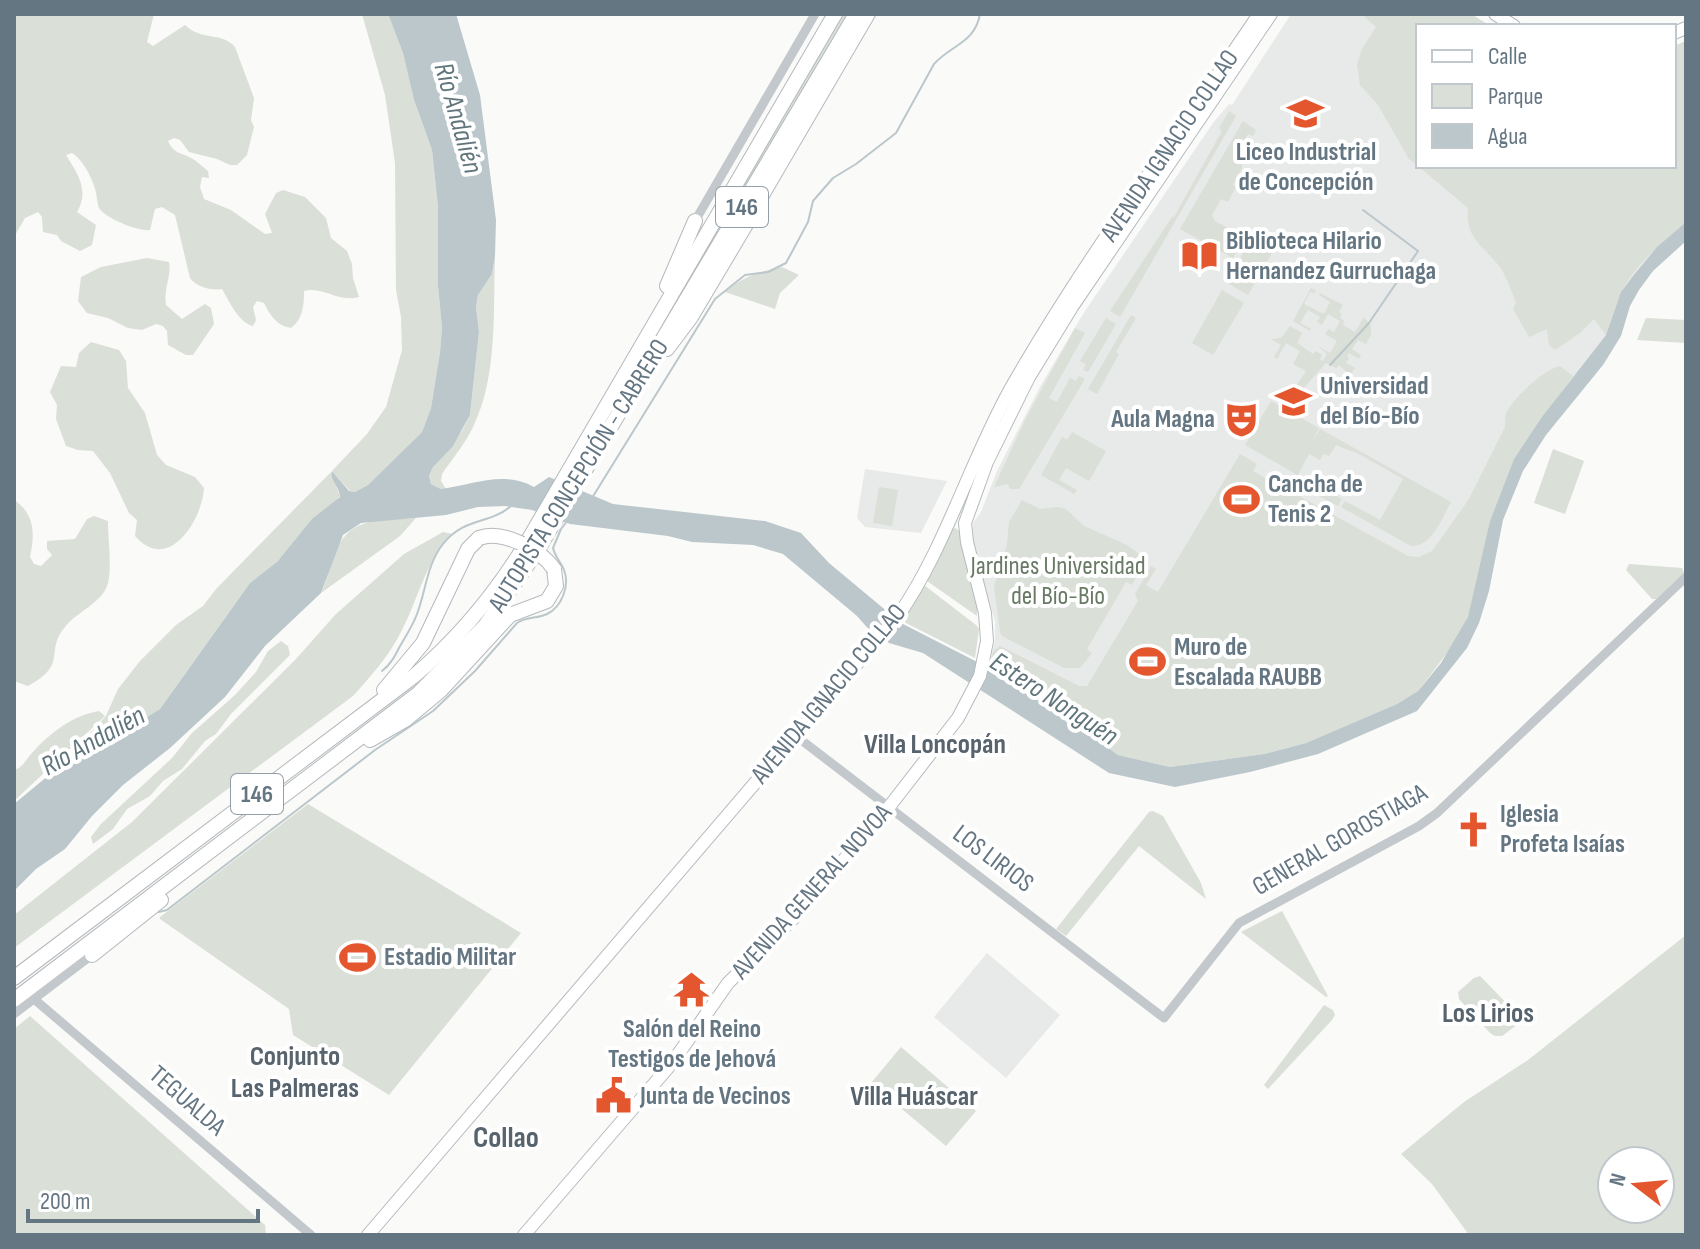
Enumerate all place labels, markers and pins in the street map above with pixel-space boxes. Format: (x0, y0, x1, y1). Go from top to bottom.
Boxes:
school or university icon: Liceo Industrial de Concepción (1287, 94, 1325, 132)
place label: Liceo Industrial de Concepción (1236, 137, 1376, 198)
place label: Biblioteca Hilario Hernandez Gurruchaga (1226, 226, 1436, 287)
library icon: Biblioteca Hilario Hernandez Gurruchaga (1181, 237, 1219, 275)
place label: Universidad del Bío-Bío (1320, 371, 1429, 432)
school or university icon: Universidad del Bío-Bío (1275, 382, 1313, 420)
theatre icon: Aula Magna (1222, 400, 1260, 438)
place label: Aula Magna (1110, 404, 1215, 435)
place label: Cancha de Tenis 2 (1268, 469, 1363, 530)
sports icon: Cancha de Tenis 2 (1223, 480, 1261, 518)
place label: Muro de Escalada RAUBB (1174, 632, 1322, 693)
sports icon: Muro de Escalada RAUBB (1129, 643, 1167, 681)
place label: Iglesia Profeta Isaías (1500, 799, 1625, 860)
church icon: Iglesia Profeta Isaías (1455, 810, 1493, 848)
sports icon: Estadio Militar (339, 938, 377, 976)
place label: Estadio Militar (384, 942, 516, 973)
temple icon: Salón del Reino Testigos de Jehová (673, 971, 711, 1009)
place label: Salón del Reino Testigos de Jehová (608, 1014, 776, 1075)
public building icon: Junta de Vecinos (595, 1077, 633, 1115)
place label: Junta de Vecinos (639, 1081, 791, 1112)

